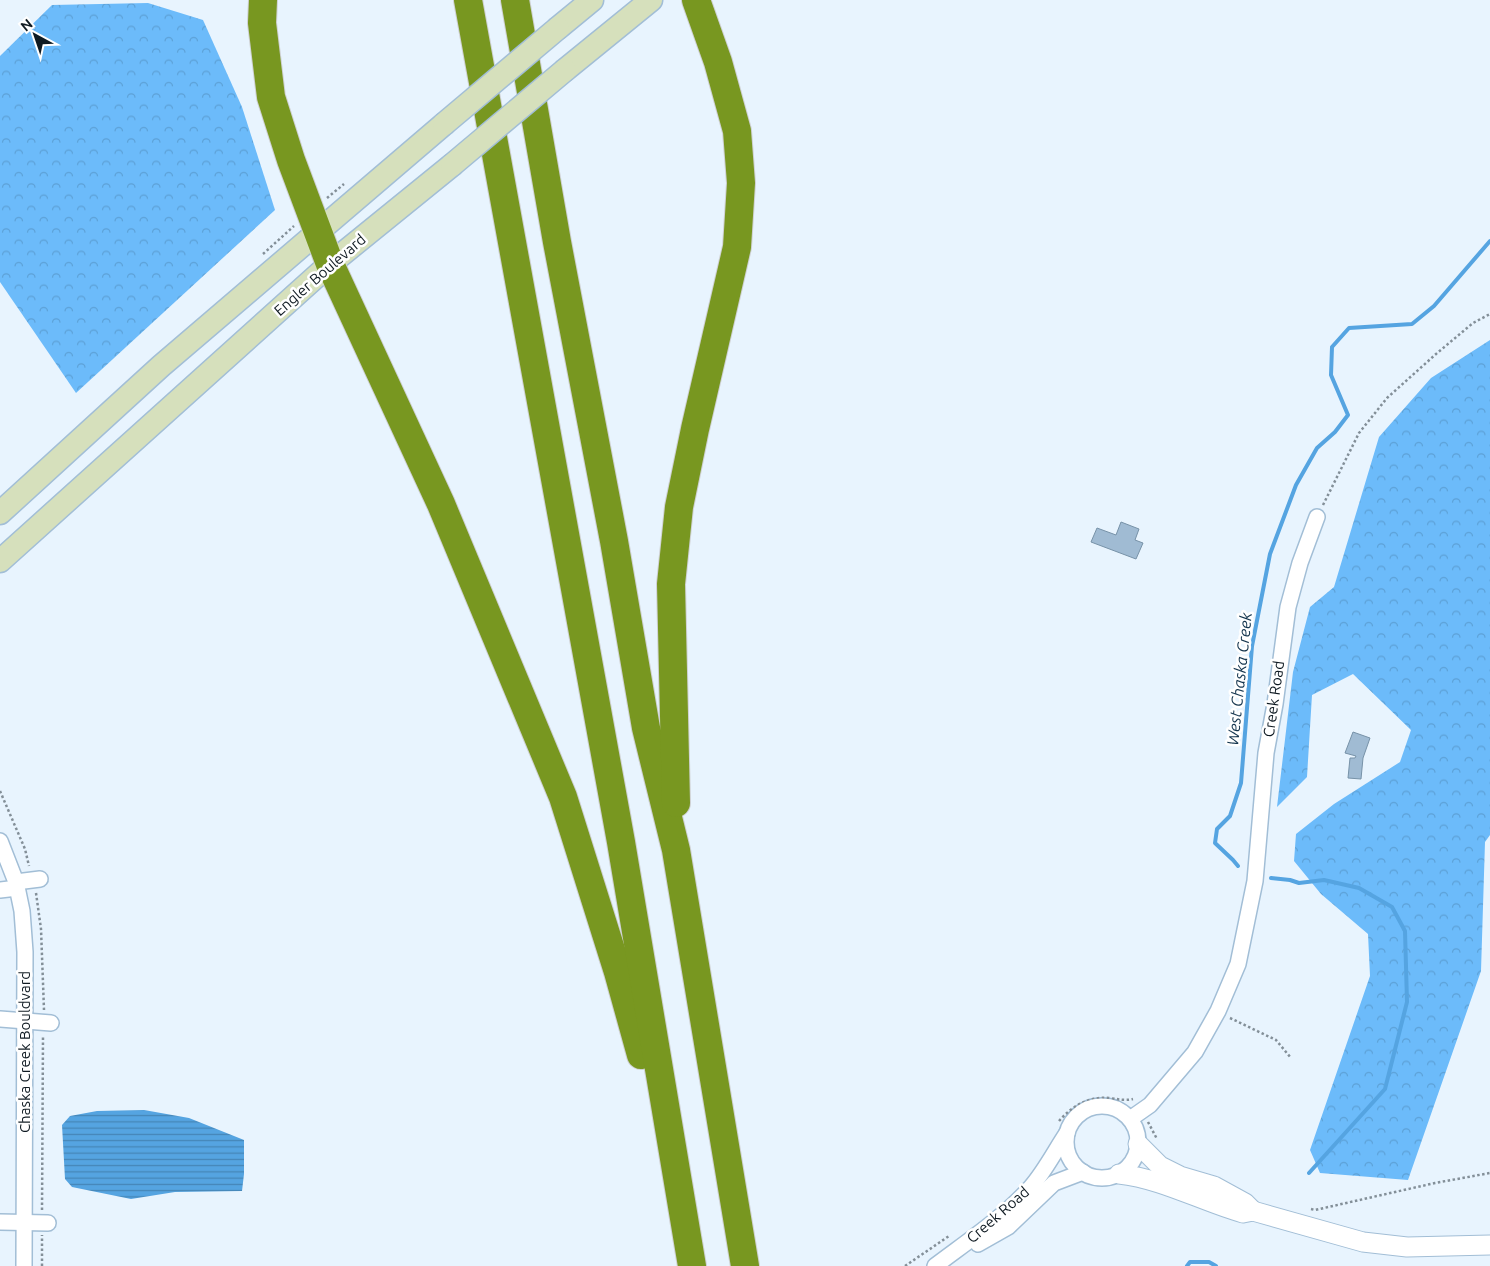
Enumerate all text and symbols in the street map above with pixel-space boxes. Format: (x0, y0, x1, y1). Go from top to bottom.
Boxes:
north arrow (10, 10, 60, 60)
text: N (17, 16, 36, 35)
street label: Engler Boulevard (271, 230, 369, 319)
water label: West Chaska Creek (1223, 611, 1255, 746)
street label: Creek Road (1260, 660, 1287, 738)
street label: Chaska Creek Bouldvard (16, 971, 33, 1133)
street label: Creek Road (963, 1183, 1032, 1246)

